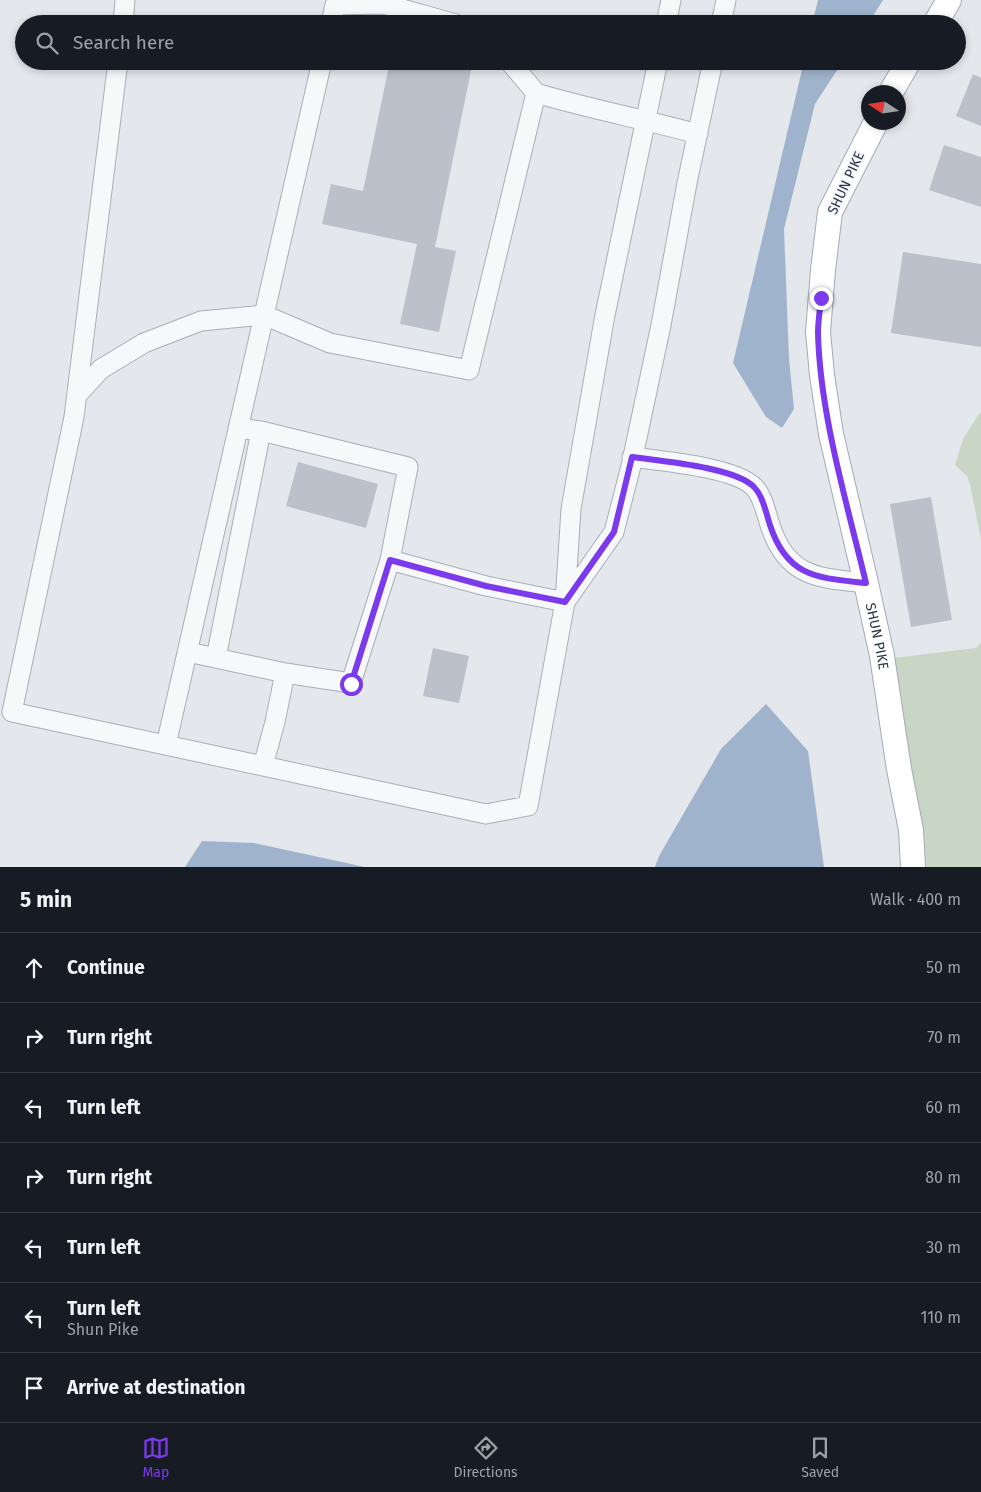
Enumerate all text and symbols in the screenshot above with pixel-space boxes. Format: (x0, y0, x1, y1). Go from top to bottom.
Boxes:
search box (15, 15, 966, 70)
icon: search (33, 29, 61, 57)
text: Search here (73, 31, 174, 54)
north arrow (861, 85, 906, 130)
street label: SHUN PIKE (824, 149, 868, 217)
route end (810, 287, 833, 310)
street label: SHUN PIKE (862, 601, 892, 671)
route start (340, 673, 363, 696)
text: 5 min (20, 887, 72, 913)
text: Walk · 400 m (870, 890, 961, 909)
icon: ahead (20, 954, 48, 982)
text: Continue (67, 956, 145, 979)
text: 50 m (926, 958, 961, 977)
icon: right (20, 1024, 48, 1052)
text: Turn right (67, 1026, 152, 1049)
text: 70 m (927, 1028, 961, 1047)
icon: left (20, 1094, 48, 1122)
text: Turn left (67, 1096, 141, 1119)
text: 60 m (926, 1098, 961, 1117)
icon: right (20, 1164, 48, 1192)
text: Turn right (67, 1166, 152, 1189)
text: 80 m (925, 1168, 961, 1187)
icon: left (20, 1234, 48, 1262)
text: Turn left (67, 1236, 141, 1259)
text: 30 m (926, 1238, 961, 1257)
text: Turn left (67, 1297, 141, 1320)
icon: left (20, 1304, 48, 1332)
text: 110 m (920, 1308, 961, 1327)
text: Shun Pike (67, 1320, 139, 1339)
icon: arrive (20, 1374, 48, 1402)
text: Arrive at destination (67, 1376, 246, 1399)
tab: Map (142, 1434, 170, 1481)
tab: Directions (453, 1434, 518, 1481)
tab: Saved (801, 1434, 839, 1481)

